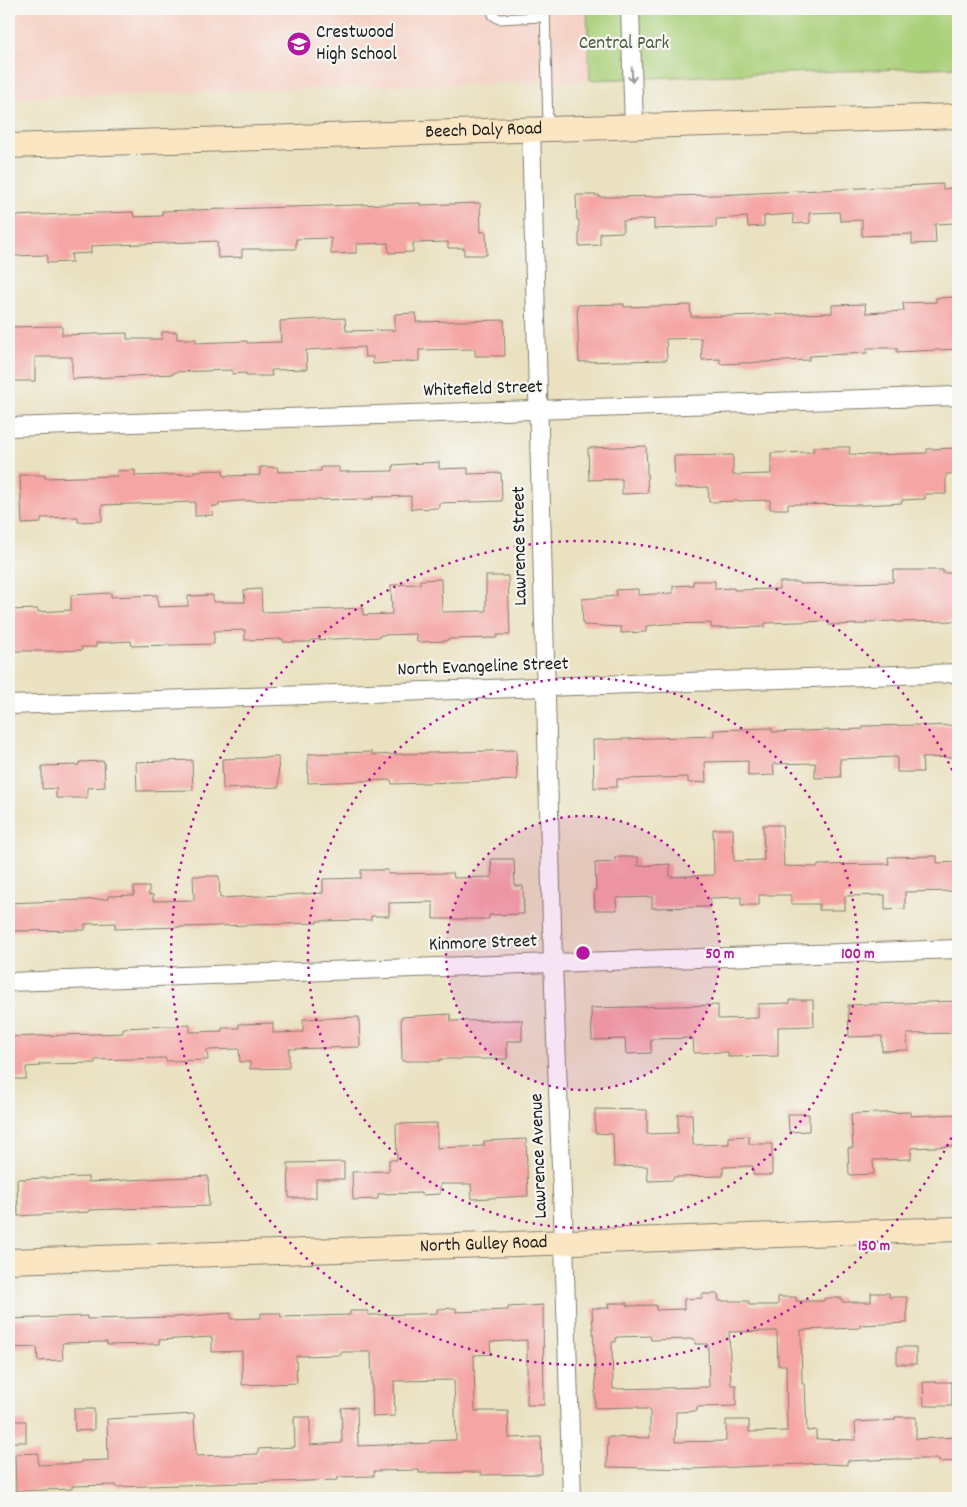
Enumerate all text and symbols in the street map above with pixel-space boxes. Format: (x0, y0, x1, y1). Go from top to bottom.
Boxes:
place label: Crestwood High School (316, 20, 397, 69)
school or university icon: Crestwood High School (286, 31, 312, 57)
park label: Central Park (579, 31, 670, 58)
one-way arrow (628, 67, 637, 83)
street label: Beech Daly Road (425, 116, 543, 146)
street label: Whitefield Street (423, 374, 543, 406)
street label: Lawrence Street (506, 486, 536, 606)
street label: North Evangeline Street (397, 652, 569, 684)
street label: Kinmore Street (428, 929, 538, 959)
centre of rings (574, 944, 592, 962)
text: 50 m (706, 944, 734, 966)
text: 100 m (841, 944, 875, 966)
street label: Lawrence Avenue (524, 1093, 556, 1219)
street label: North Gulley Road (419, 1229, 548, 1261)
text: 150 m (858, 1236, 890, 1258)

